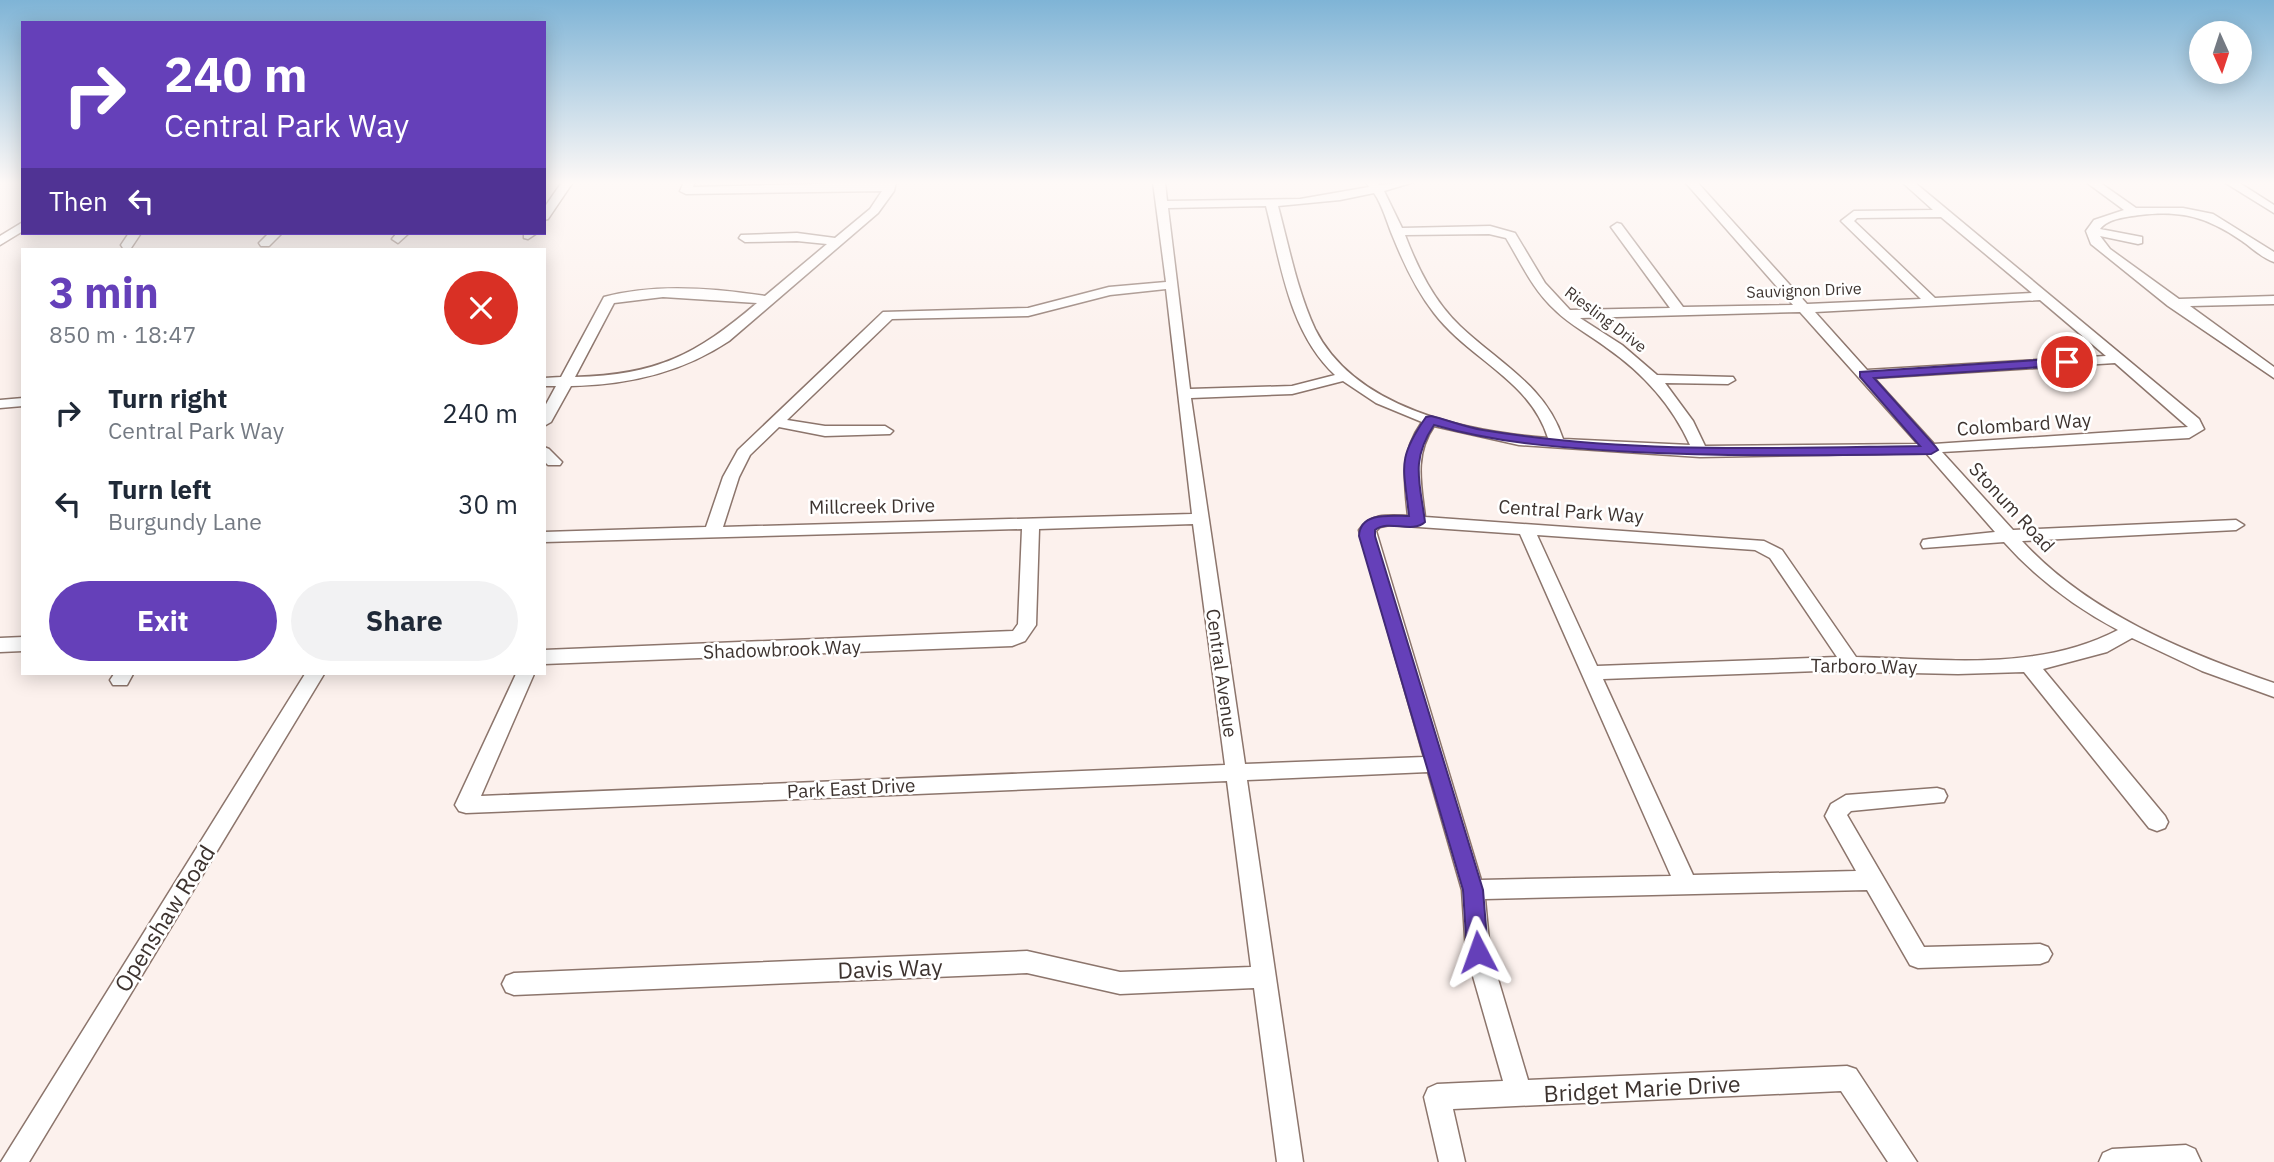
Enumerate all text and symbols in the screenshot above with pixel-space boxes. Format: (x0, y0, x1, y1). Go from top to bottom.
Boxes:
north arrow (2189, 21, 2252, 84)
map controls (2189, 21, 2252, 84)
text: 240 m (164, 42, 308, 105)
icon: right (49, 49, 140, 140)
text: Central Park Way (164, 104, 409, 146)
icon: left (122, 182, 160, 220)
text: Then (49, 184, 108, 218)
text: 3 min (49, 265, 159, 320)
button: close (444, 271, 518, 345)
street label: Sauvignon Drive (1746, 278, 1862, 302)
street label: Riesling Drive (1561, 282, 1651, 356)
text: 850 m · 18:47 (49, 319, 196, 349)
pin (2037, 332, 2097, 392)
icon: arrive (2048, 343, 2086, 381)
text: Turn right (108, 381, 227, 415)
icon: right (49, 394, 87, 432)
text: 240 m (442, 396, 518, 430)
street label: Colombard Way (1956, 407, 2093, 441)
text: Central Park Way (108, 415, 284, 445)
street label: Stonum Road (1964, 457, 2060, 557)
text: Turn left (108, 472, 211, 506)
icon: left (49, 485, 87, 523)
text: 30 m (458, 487, 518, 521)
street label: Millcreek Drive (809, 493, 935, 519)
street label: Central Park Way (1498, 494, 1645, 528)
text: Burgundy Lane (108, 506, 262, 536)
button: Exit (49, 581, 277, 661)
button: Share (291, 581, 518, 661)
street label: Central Avenue (1201, 607, 1243, 739)
street label: Shadowbrook Way (703, 634, 862, 664)
street label: Tarboro Way (1811, 653, 1918, 679)
street label: Park East Drive (786, 773, 916, 803)
street label: Openshaw Road (107, 839, 221, 997)
position arrow (1441, 915, 1515, 989)
street label: Davis Way (837, 951, 944, 985)
street label: Bridget Marie Drive (1543, 1068, 1741, 1108)

